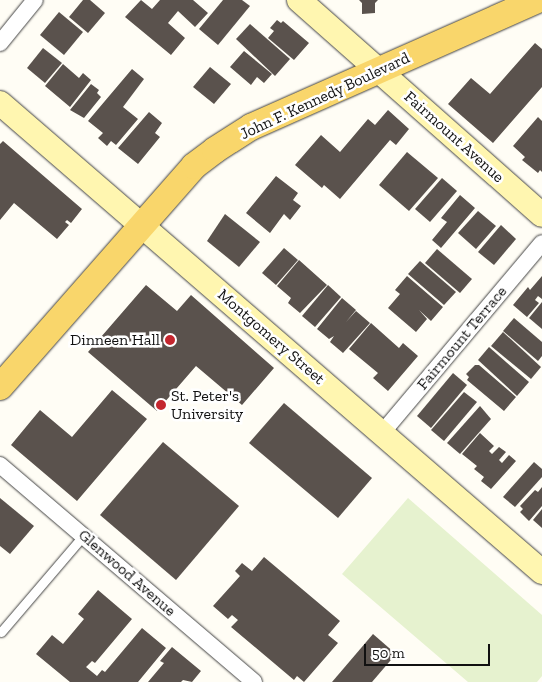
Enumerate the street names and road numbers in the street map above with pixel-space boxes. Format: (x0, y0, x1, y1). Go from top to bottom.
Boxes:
street label: John F. Kennedy Boulevard (237, 48, 413, 144)
street label: Fairmount Avenue (400, 87, 508, 187)
street label: Fairmount Terrace (413, 282, 511, 394)
street label: Montgomery Street (213, 285, 329, 389)
street label: Glenwood Avenue (74, 525, 180, 621)

